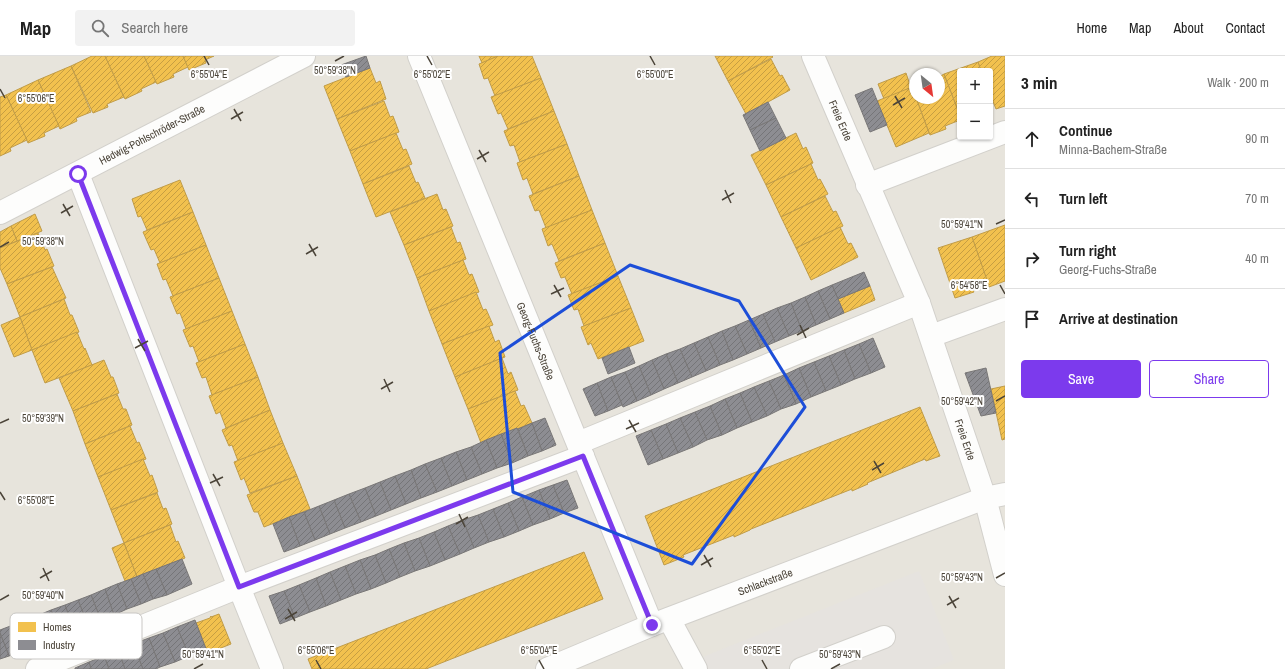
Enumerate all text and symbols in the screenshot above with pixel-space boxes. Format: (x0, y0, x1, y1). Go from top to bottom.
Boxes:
search box (75, 10, 355, 46)
text: Map (20, 15, 51, 41)
icon: search (89, 17, 111, 39)
text: Search here (121, 17, 188, 38)
text: Home (1076, 19, 1107, 37)
text: Map (1129, 19, 1151, 37)
text: About (1173, 19, 1203, 37)
text: Contact (1225, 19, 1265, 37)
text: 50°59'38"N (314, 64, 356, 77)
text: 6°55'04"E (191, 68, 227, 81)
text: 6°55'02"E (414, 68, 450, 81)
text: 6°55'00"E (637, 68, 673, 81)
north arrow (909, 68, 945, 104)
map controls (957, 68, 993, 140)
button: + (957, 68, 993, 104)
text: 3 min (1021, 71, 1057, 94)
text: Walk · 200 m (1207, 74, 1269, 91)
text: 6°55'06"E (18, 92, 54, 105)
street label: Freie Erde (826, 98, 855, 143)
street label: Hedwig-Pohlschröder-Straße (97, 101, 207, 168)
button: − (957, 104, 993, 140)
text: Continue (1059, 120, 1112, 141)
icon: ahead (1021, 128, 1043, 150)
text: 90 m (1245, 130, 1269, 147)
text: Minna-Bachem-Straße (1059, 141, 1167, 158)
route start (69, 165, 87, 183)
icon: left (1021, 188, 1043, 210)
text: Turn left (1059, 188, 1107, 209)
text: 70 m (1245, 190, 1269, 207)
text: 50°59'41"N (941, 218, 983, 231)
text: 50°59'38"N (22, 235, 64, 248)
text: Turn right (1059, 240, 1116, 261)
icon: right (1021, 248, 1043, 270)
text: 40 m (1245, 250, 1269, 267)
text: Georg-Fuchs-Straße (1059, 261, 1157, 278)
text: 6°54'58"E (951, 279, 987, 292)
street label: Georg-Fuchs-Straße (514, 300, 558, 382)
icon: arrive (1021, 308, 1043, 330)
text: Arrive at destination (1059, 308, 1178, 329)
button: Save (1021, 360, 1141, 398)
button: Share (1149, 360, 1269, 398)
text: 50°59'42"N (941, 395, 983, 408)
text: 50°59'39"N (22, 412, 64, 425)
street label: Freie Erde (952, 417, 979, 462)
text: 6°55'08"E (18, 494, 54, 507)
street label: Schlackstraße (736, 565, 794, 599)
text: 50°59'43"N (941, 571, 983, 584)
text: 50°59'40"N (22, 589, 64, 602)
legend (10, 613, 142, 659)
route end (643, 616, 661, 634)
text: Homes (43, 620, 72, 634)
text: Industry (43, 638, 76, 652)
text: 6°55'06"E (298, 644, 334, 657)
text: 6°55'04"E (521, 644, 557, 657)
text: 6°55'02"E (744, 644, 780, 657)
text: 50°59'41"N (182, 648, 224, 661)
text: 50°59'43"N (819, 648, 861, 661)

